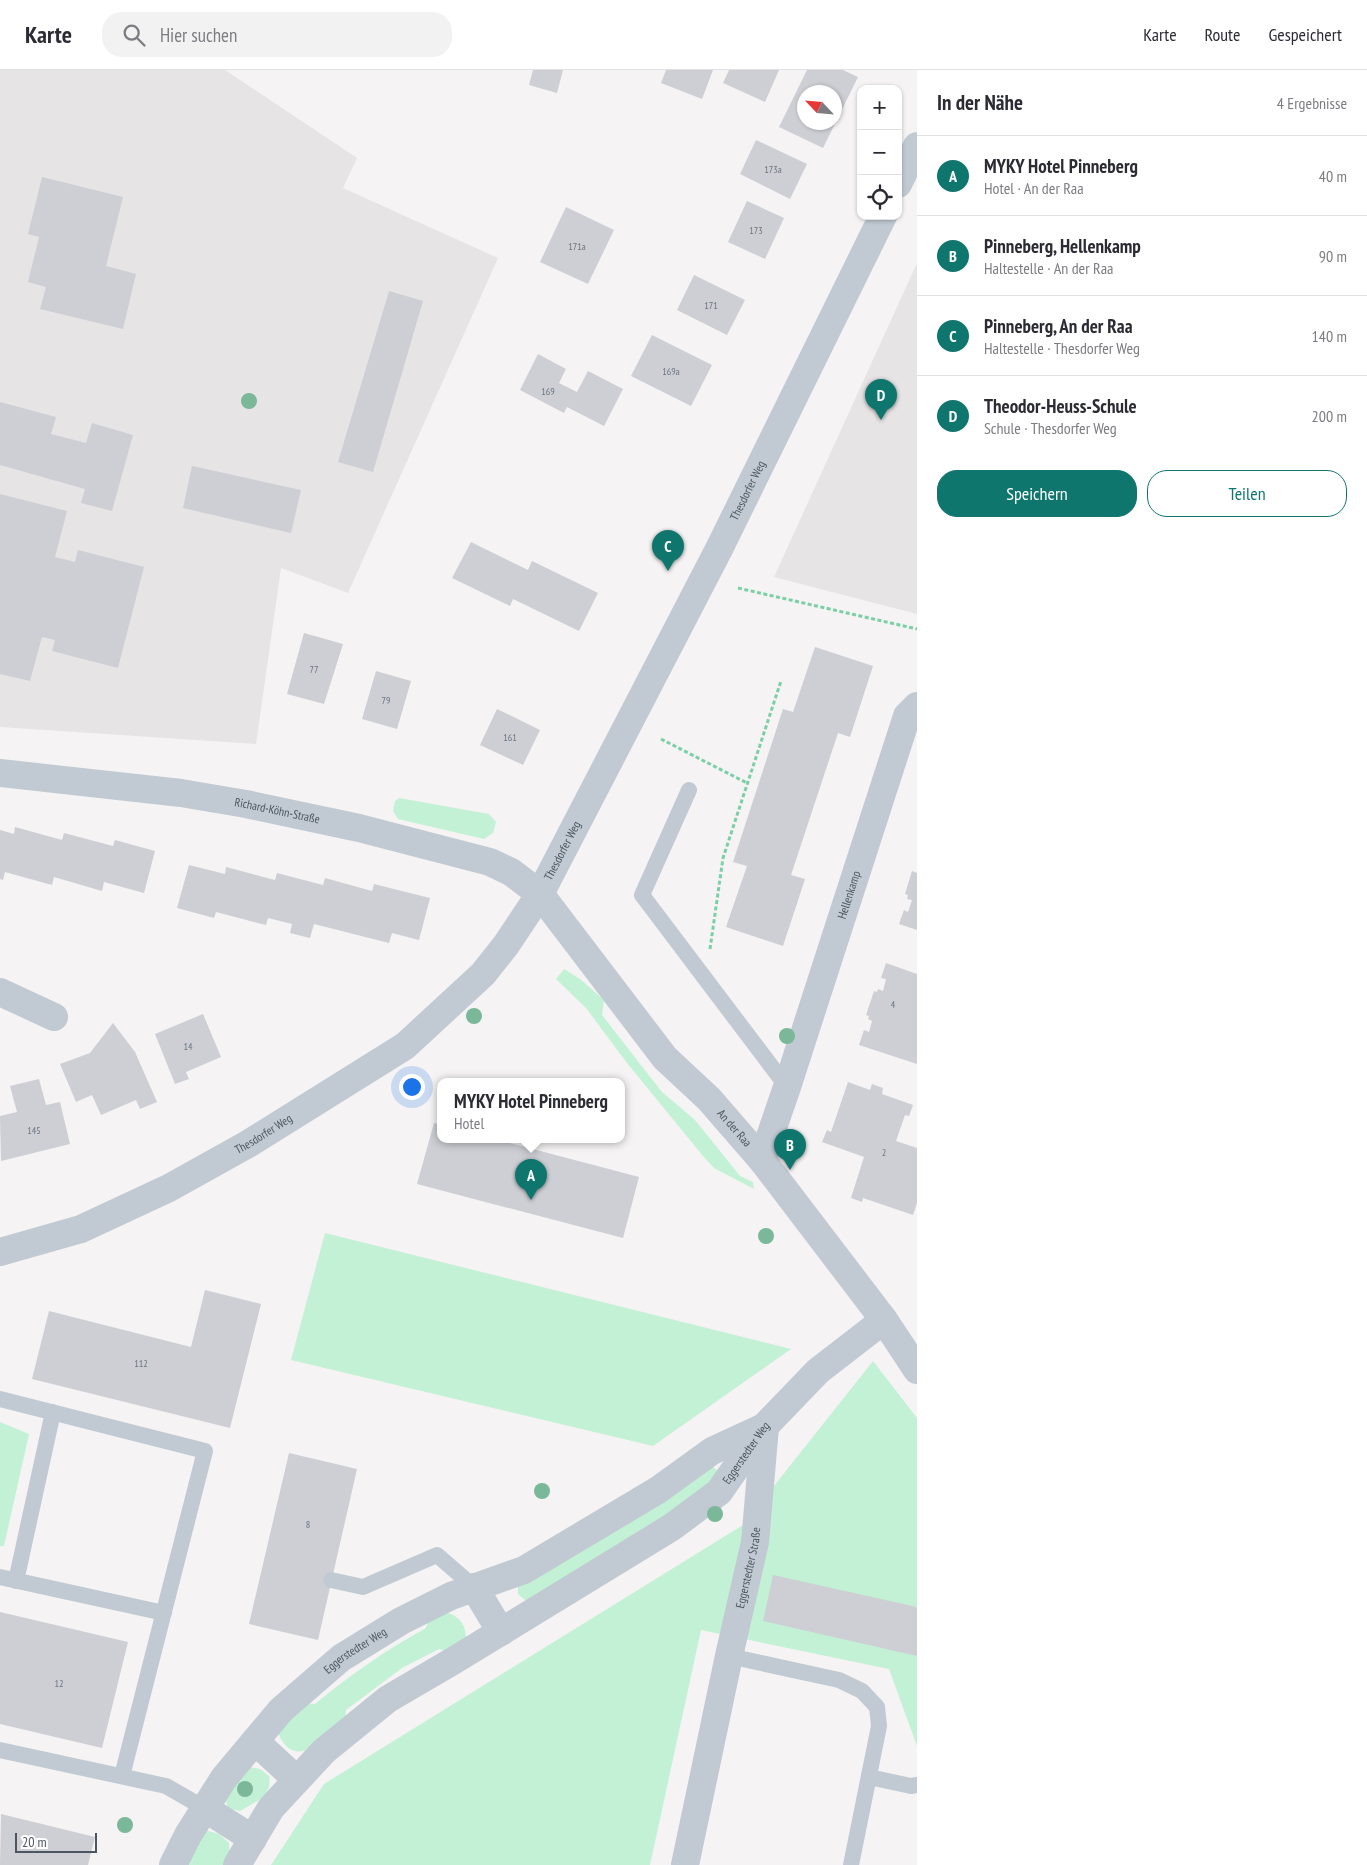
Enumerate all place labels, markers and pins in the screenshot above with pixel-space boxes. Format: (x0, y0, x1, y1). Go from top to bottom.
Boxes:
pin: D (865, 379, 897, 420)
pin: C (652, 530, 684, 571)
pin: B (774, 1129, 806, 1170)
pin: A (515, 1159, 547, 1200)

